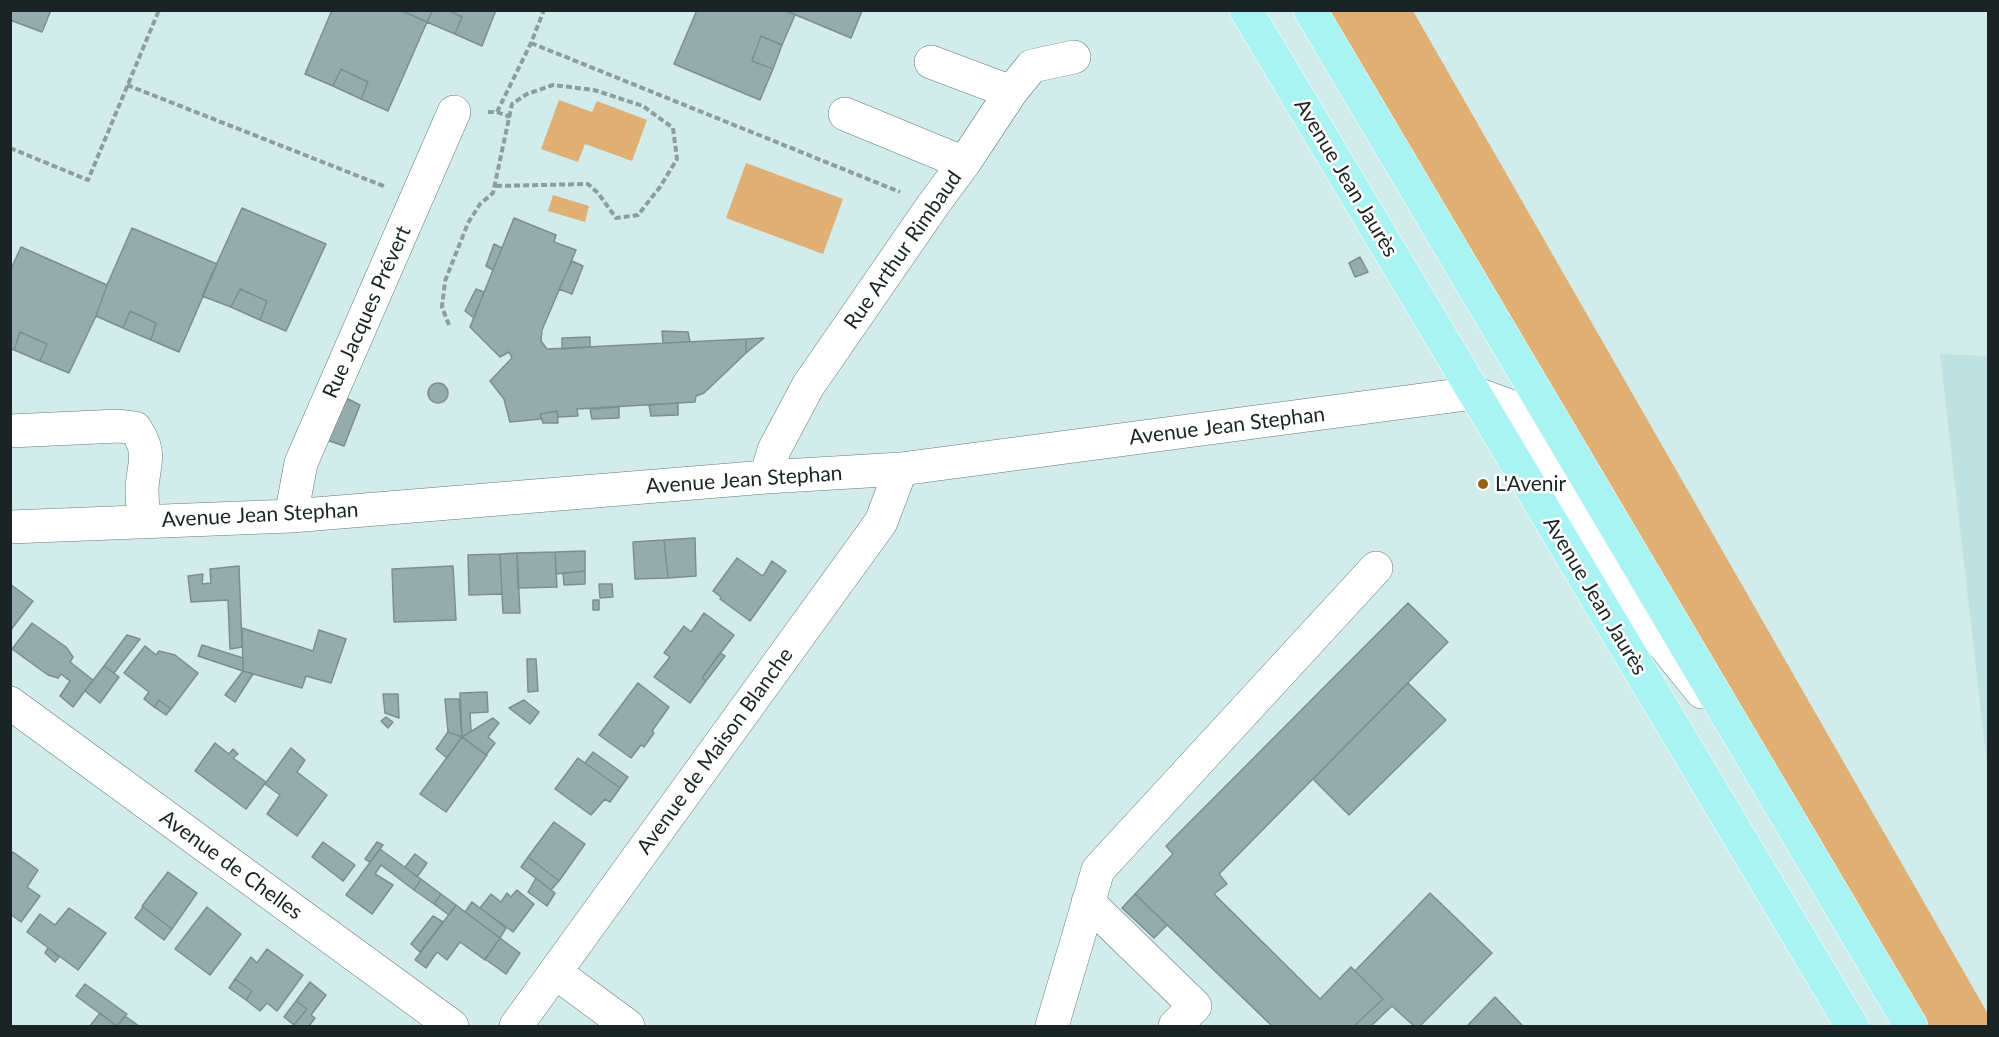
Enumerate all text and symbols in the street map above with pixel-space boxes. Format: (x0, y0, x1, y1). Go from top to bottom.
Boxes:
street label: Avenue Jean Jaurès (1289, 94, 1403, 262)
street label: Rue Arthur Rimbaud (839, 166, 967, 334)
street label: Rue Jacques Prévert (318, 222, 416, 402)
street label: Avenue Jean Stephan (1128, 401, 1326, 451)
street label: Avenue Jean Stephan (645, 461, 843, 499)
place label: L'Avenir (1495, 471, 1566, 497)
marker: L'Avenir (1476, 477, 1490, 491)
street label: Avenue Jean Stephan (161, 497, 359, 533)
street label: Avenue Jean Jaurès (1538, 512, 1652, 680)
street label: Avenue de Maison Blanche (632, 643, 798, 859)
street label: Avenue de Chelles (155, 805, 307, 925)

